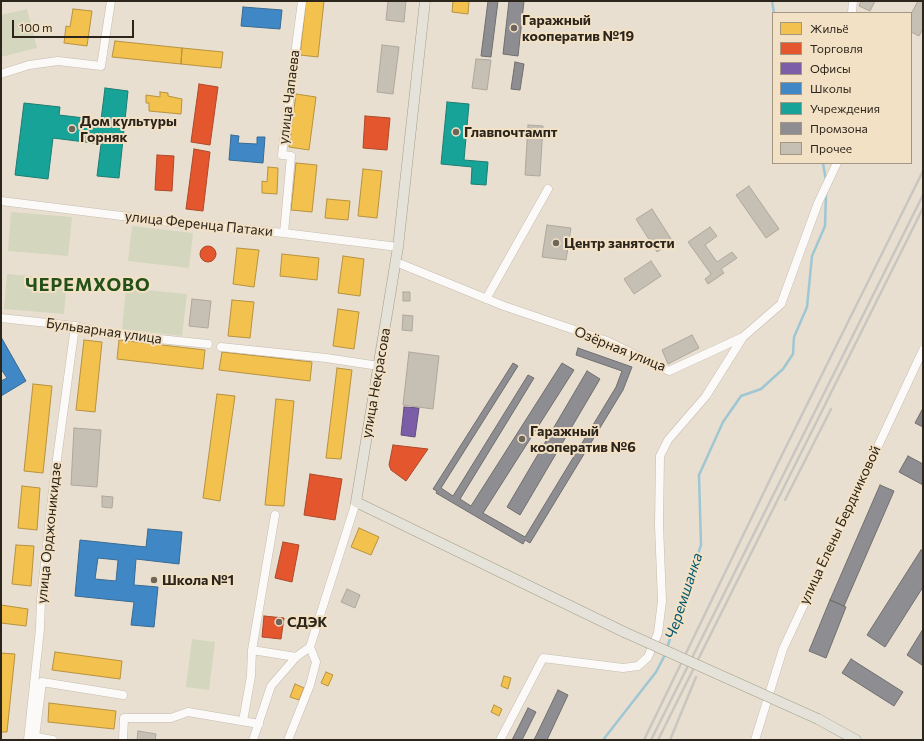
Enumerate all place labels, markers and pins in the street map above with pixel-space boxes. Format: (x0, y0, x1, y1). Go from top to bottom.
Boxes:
place label: Гаражный кооператив №19 (522, 12, 634, 44)
marker: Гаражный кооператив №19 (509, 23, 519, 33)
place label: Дом культуры Горняк (80, 113, 177, 146)
marker: Дом культуры Горняк (67, 124, 77, 134)
place label: Главпочтампт (464, 124, 558, 140)
marker: Главпочтампт (451, 127, 461, 137)
place label: Центр занятости (564, 235, 675, 251)
marker: Центр занятости (551, 238, 561, 248)
place label: Гаражный кооператив №6 (530, 423, 636, 456)
marker: Гаражный кооператив №6 (517, 434, 527, 444)
place label: Школа №1 (162, 572, 234, 588)
marker: Школа №1 (149, 575, 159, 585)
place label: СДЭК (287, 614, 327, 630)
marker: СДЭК (274, 617, 284, 627)

